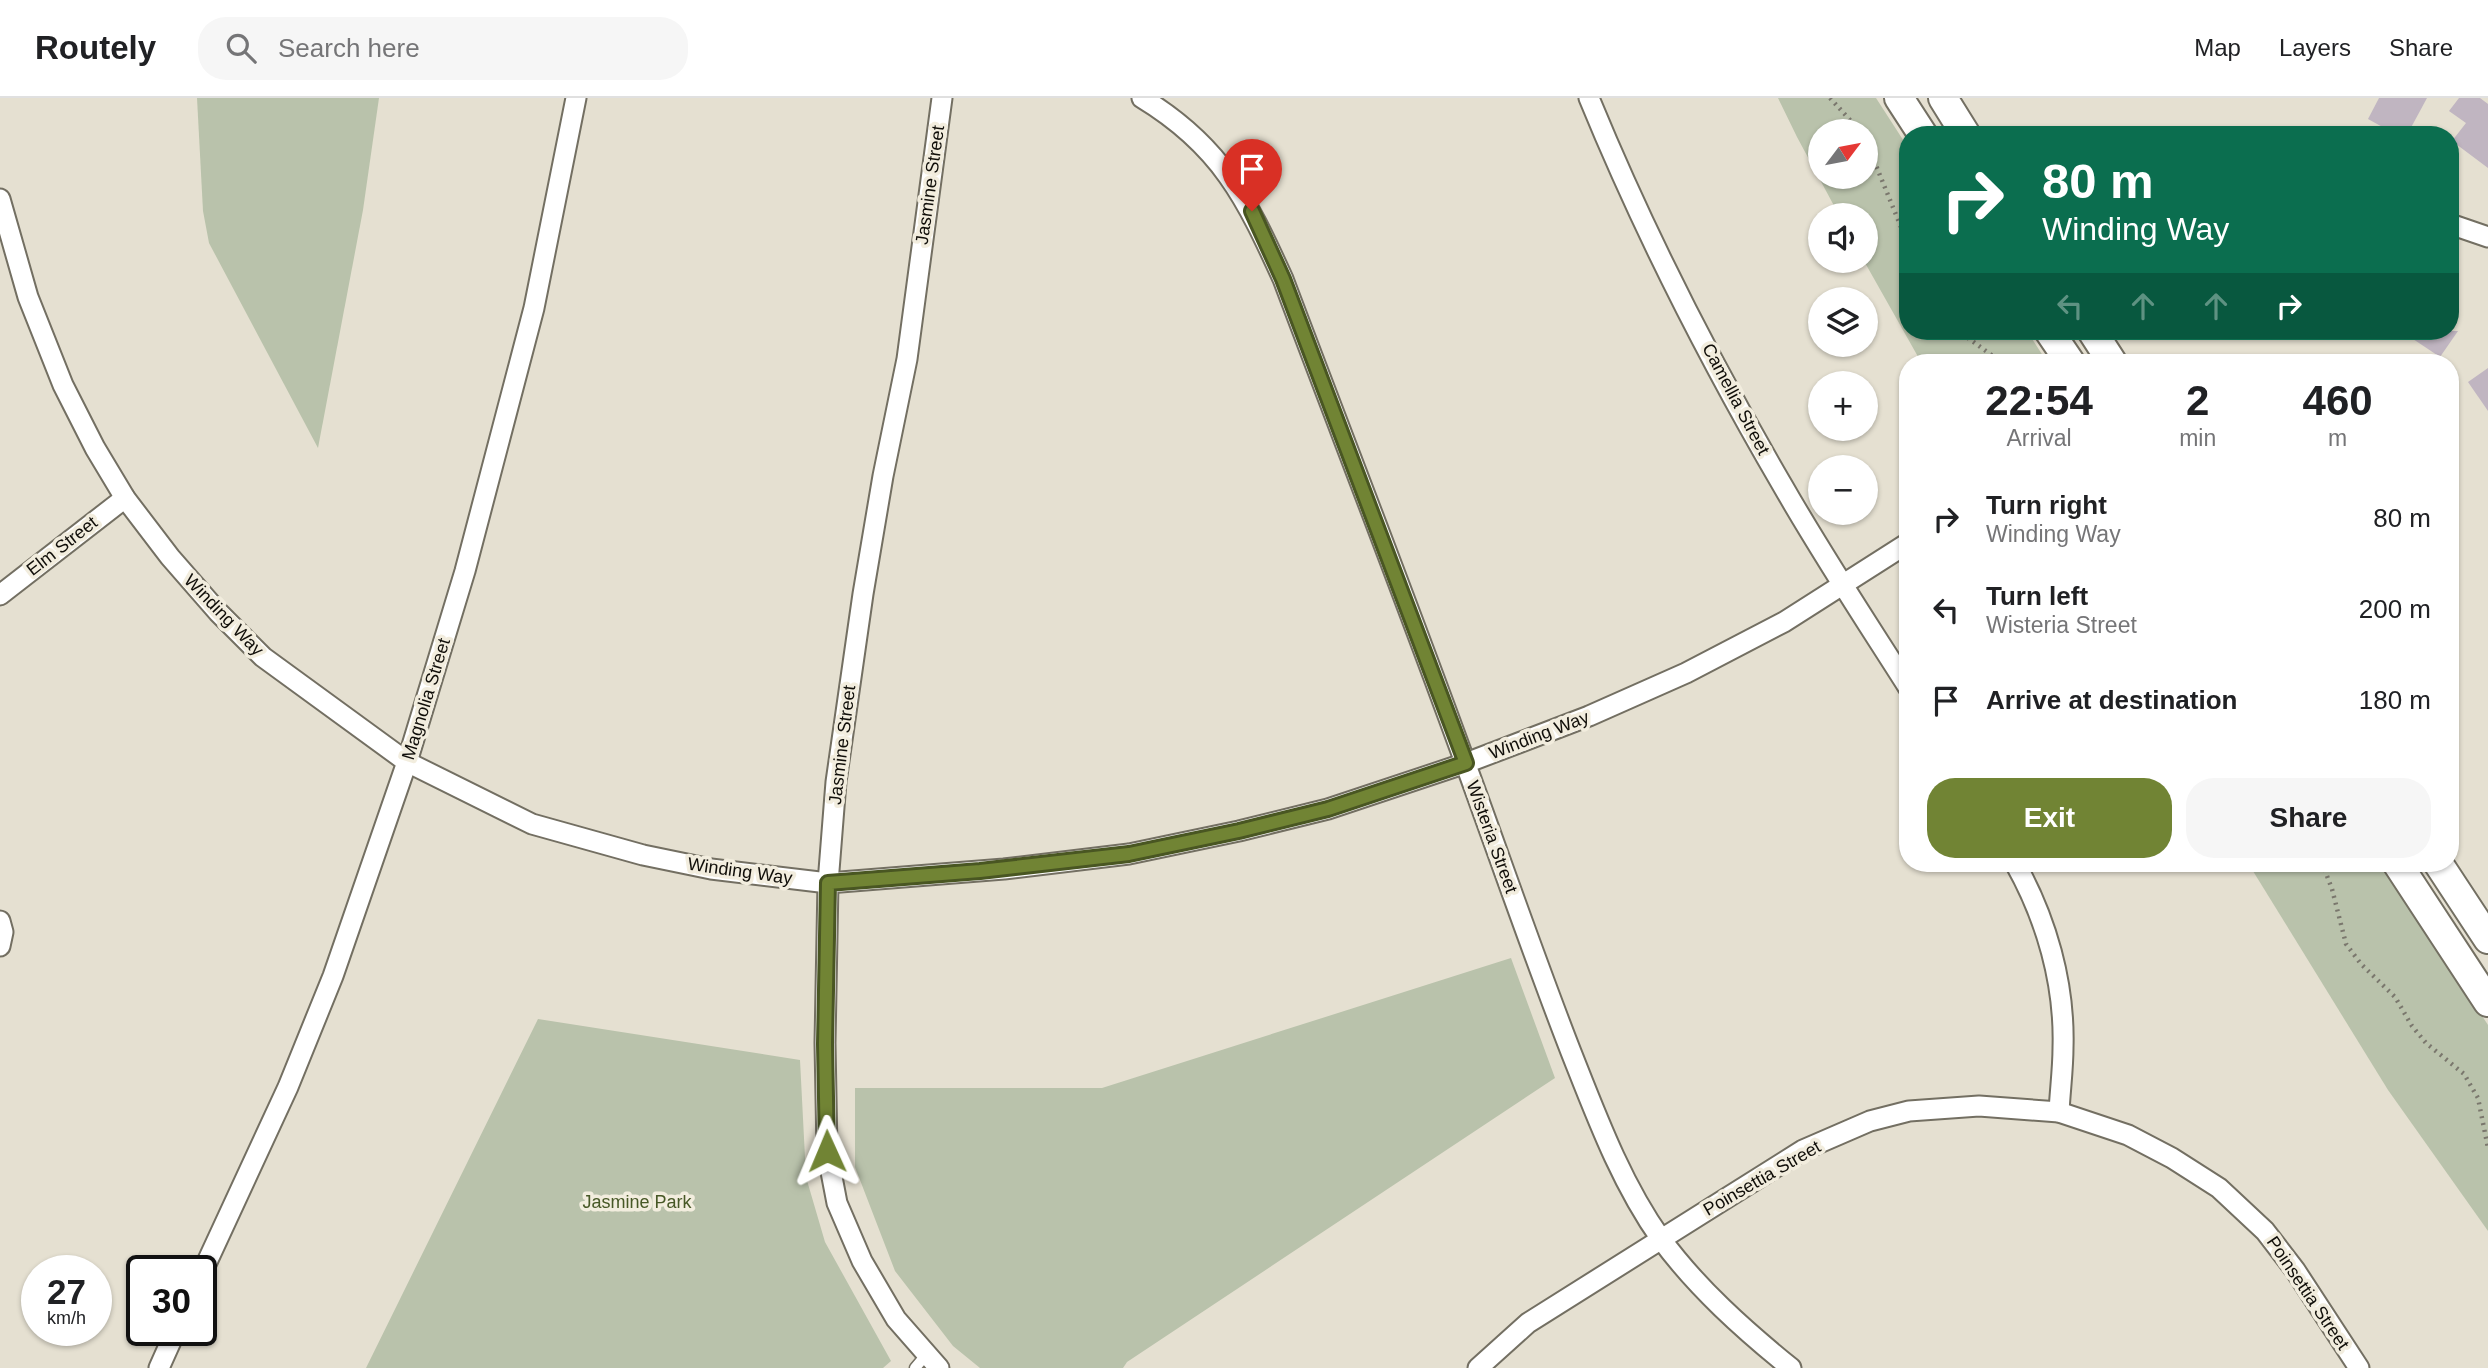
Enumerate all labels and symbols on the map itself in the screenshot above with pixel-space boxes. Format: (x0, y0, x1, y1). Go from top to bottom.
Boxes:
north arrow (1808, 119, 1878, 189)
street label: Jasmine Street (912, 124, 948, 246)
pin (1222, 139, 1282, 211)
street label: Camellia Street (1698, 340, 1774, 458)
street label: Elm Street (23, 512, 101, 580)
street label: Winding Way (180, 570, 268, 660)
street label: Magnolia Street (398, 636, 454, 762)
street label: Jasmine Street (825, 684, 859, 806)
street label: Winding Way (1486, 707, 1592, 763)
street label: Wisteria Street (1462, 778, 1522, 896)
street label: Winding Way (686, 854, 794, 888)
position arrow (790, 1114, 864, 1188)
street label: Poinsettia Street (1700, 1136, 1824, 1220)
park label: Jasmine Park (582, 1192, 693, 1212)
street label: Poinsettia Street (2263, 1233, 2353, 1353)
speed limit sign: 30 (126, 1255, 217, 1346)

